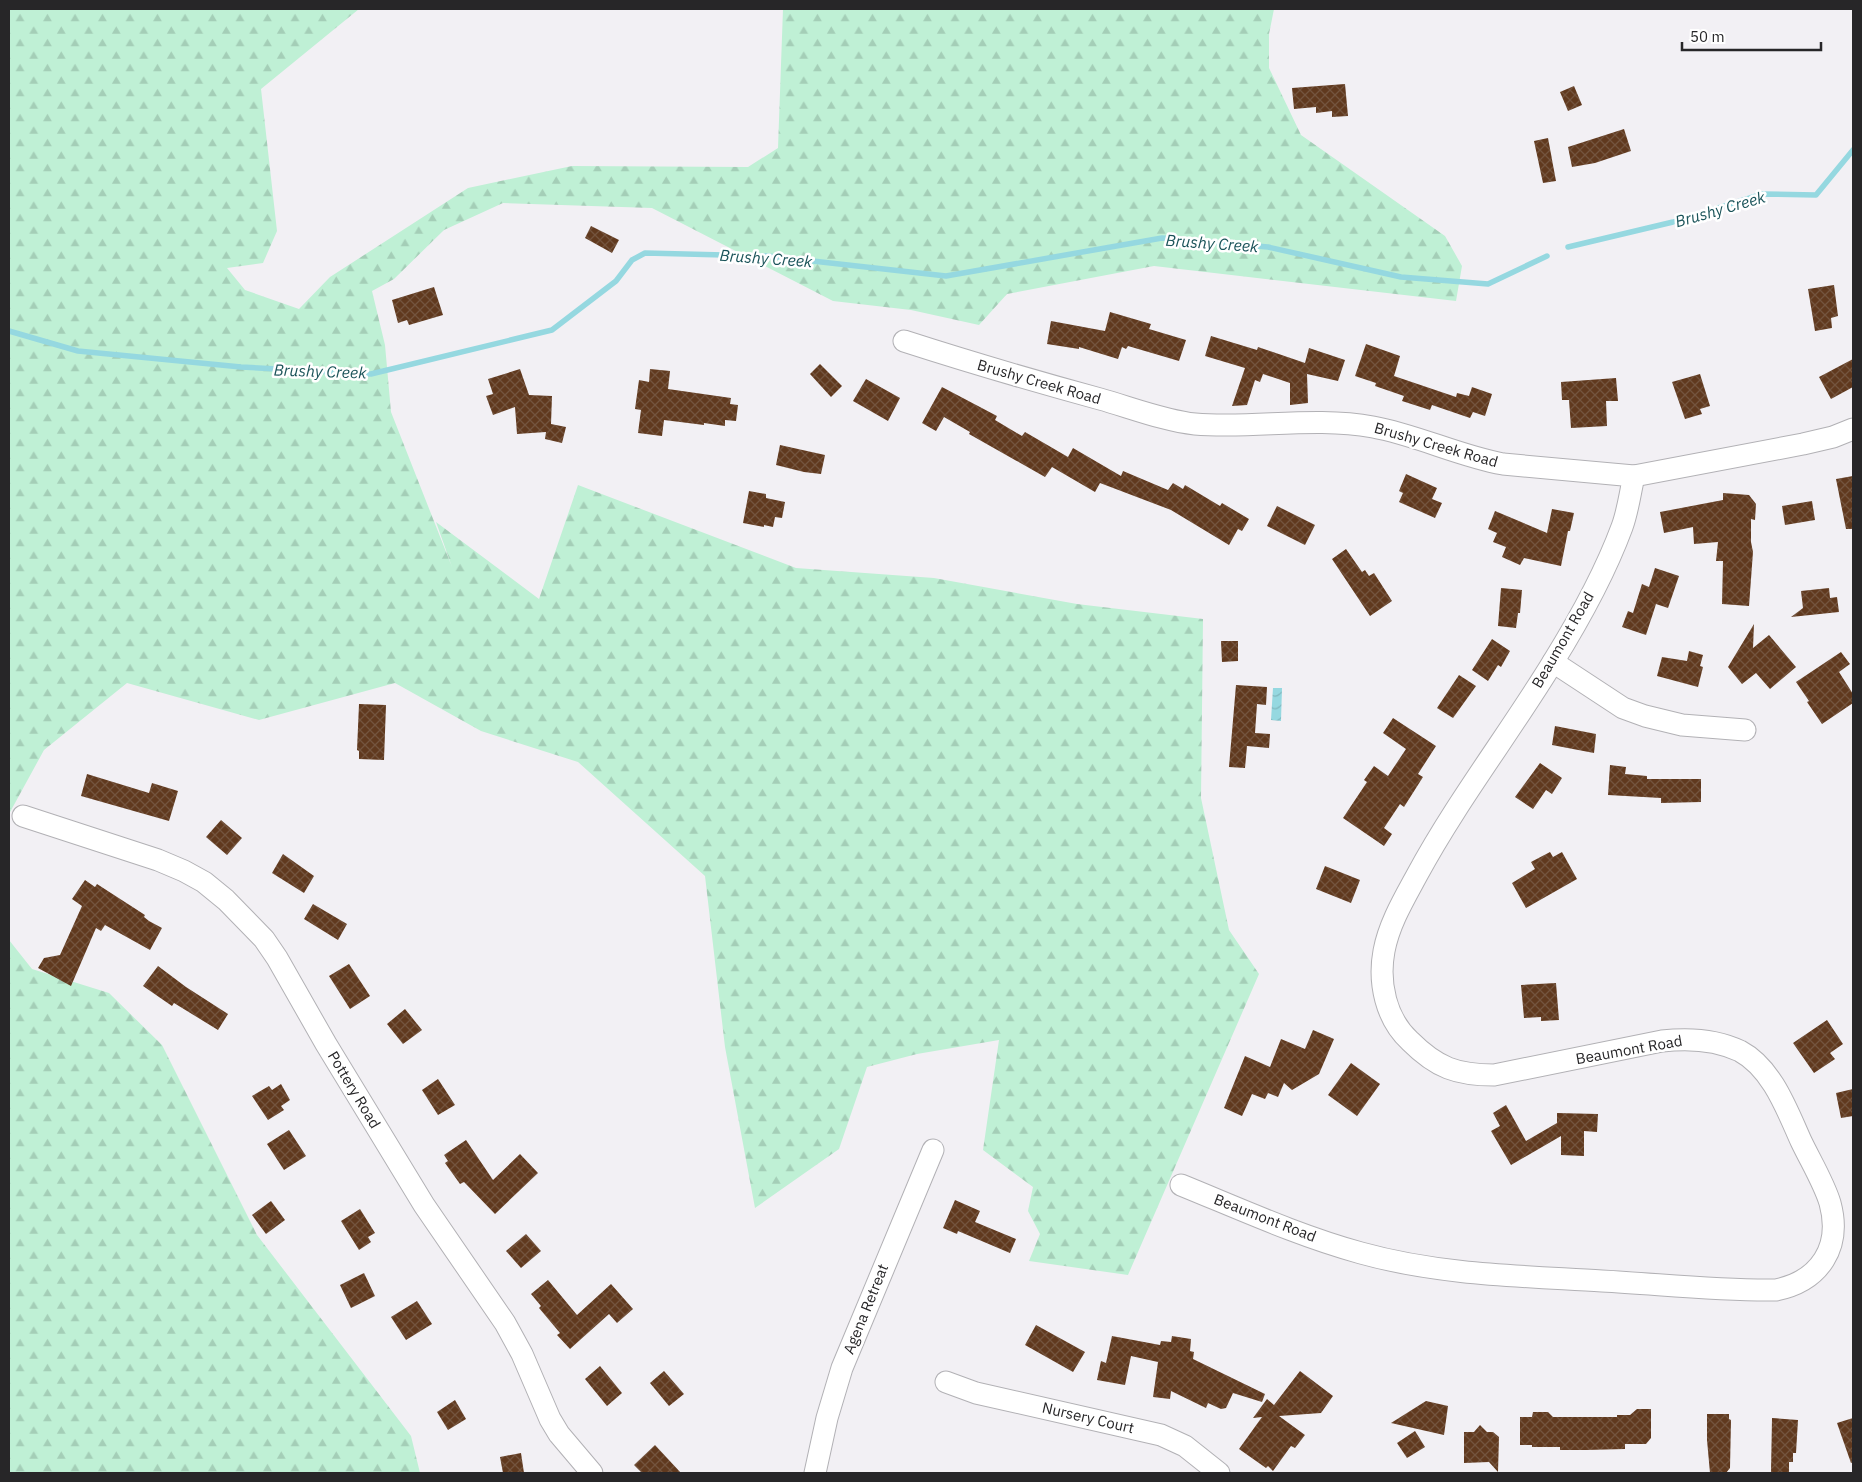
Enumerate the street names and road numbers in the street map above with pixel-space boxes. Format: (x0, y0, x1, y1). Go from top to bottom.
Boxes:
street label: Brushy Creek Road (975, 355, 1103, 408)
street label: Brushy Creek Road (1372, 418, 1500, 471)
street label: Beaumont Road (1527, 588, 1598, 691)
street label: Beaumont Road (1574, 1031, 1684, 1068)
street label: Pottery Road (324, 1048, 385, 1132)
street label: Beaumont Road (1211, 1189, 1319, 1246)
street label: Agena Retreat (839, 1261, 892, 1357)
street label: Nursery Court (1040, 1398, 1136, 1437)

